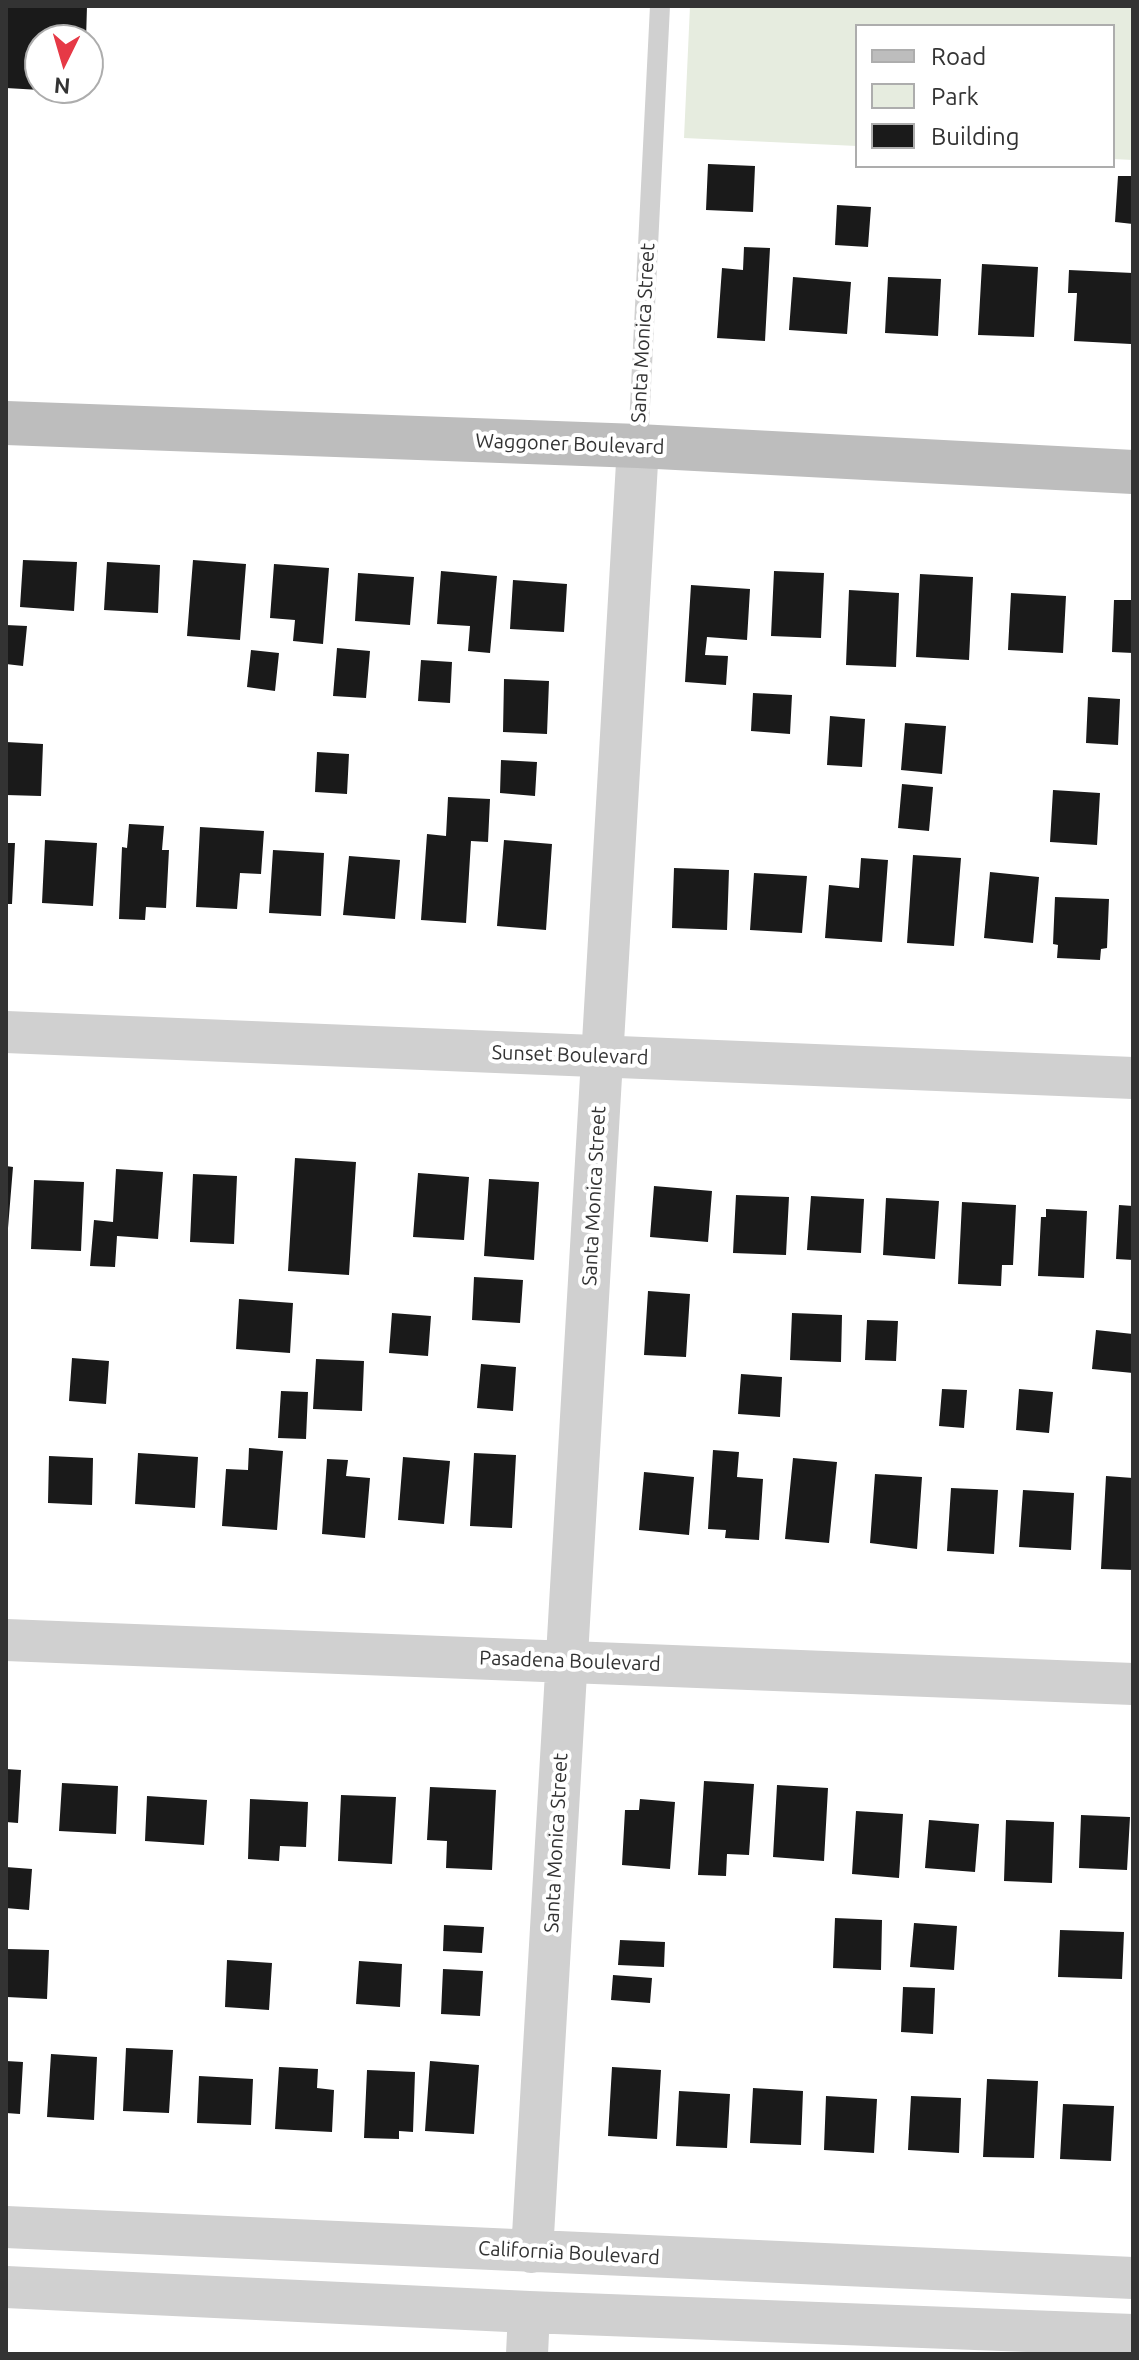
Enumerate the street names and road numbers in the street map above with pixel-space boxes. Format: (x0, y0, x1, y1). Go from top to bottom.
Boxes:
street label: Santa Monica Street (626, 242, 660, 424)
street label: Waggoner Boulevard (475, 429, 665, 459)
street label: Sunset Boulevard (491, 1040, 649, 1070)
street label: Santa Monica Street (577, 1105, 611, 1287)
street label: Pasadena Boulevard (479, 1646, 661, 1676)
street label: Santa Monica Street (539, 1752, 573, 1934)
street label: California Boulevard (477, 2236, 661, 2270)

